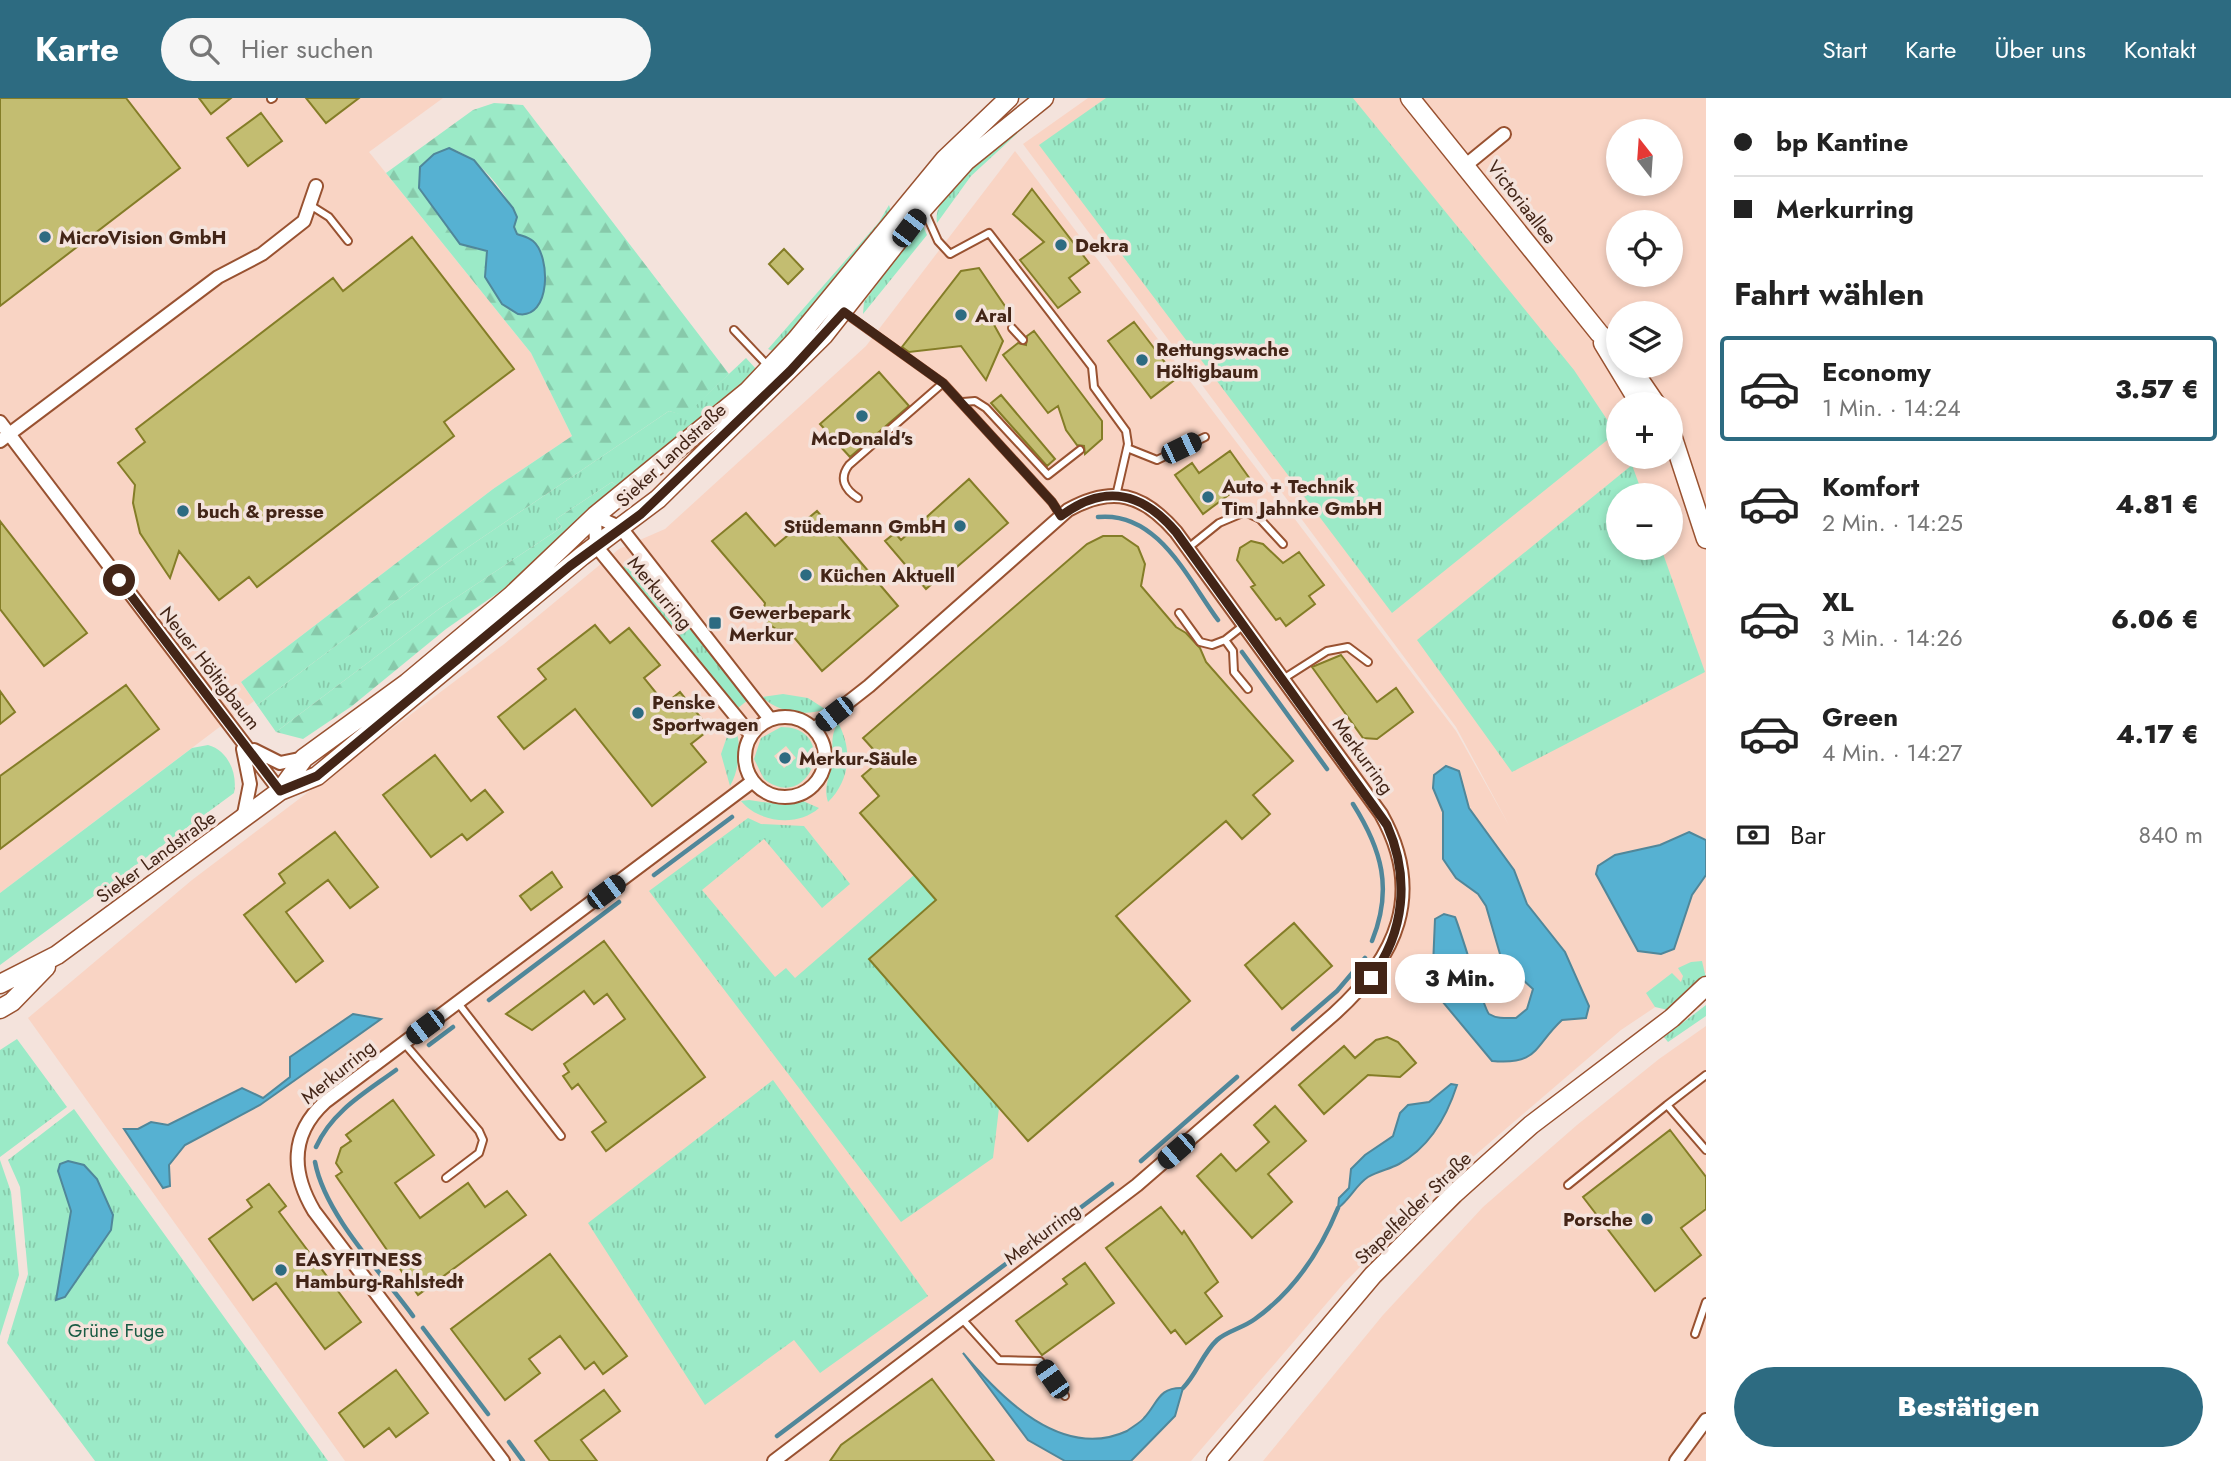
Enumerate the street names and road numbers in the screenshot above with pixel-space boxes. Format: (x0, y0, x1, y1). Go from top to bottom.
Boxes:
street label: Victoriaallee (1481, 154, 1563, 250)
street label: Sieker Landstraße (610, 397, 732, 513)
street label: Merkurring (621, 550, 699, 636)
street label: Neuer Höltigbaum (153, 601, 267, 735)
street label: Merkurring (1326, 712, 1400, 800)
street label: Sieker Landstraße (91, 804, 222, 910)
street label: Merkurring (295, 1034, 381, 1110)
street label: Stapelfelder Straße (1349, 1145, 1477, 1271)
street label: Merkurring (998, 1197, 1086, 1271)

